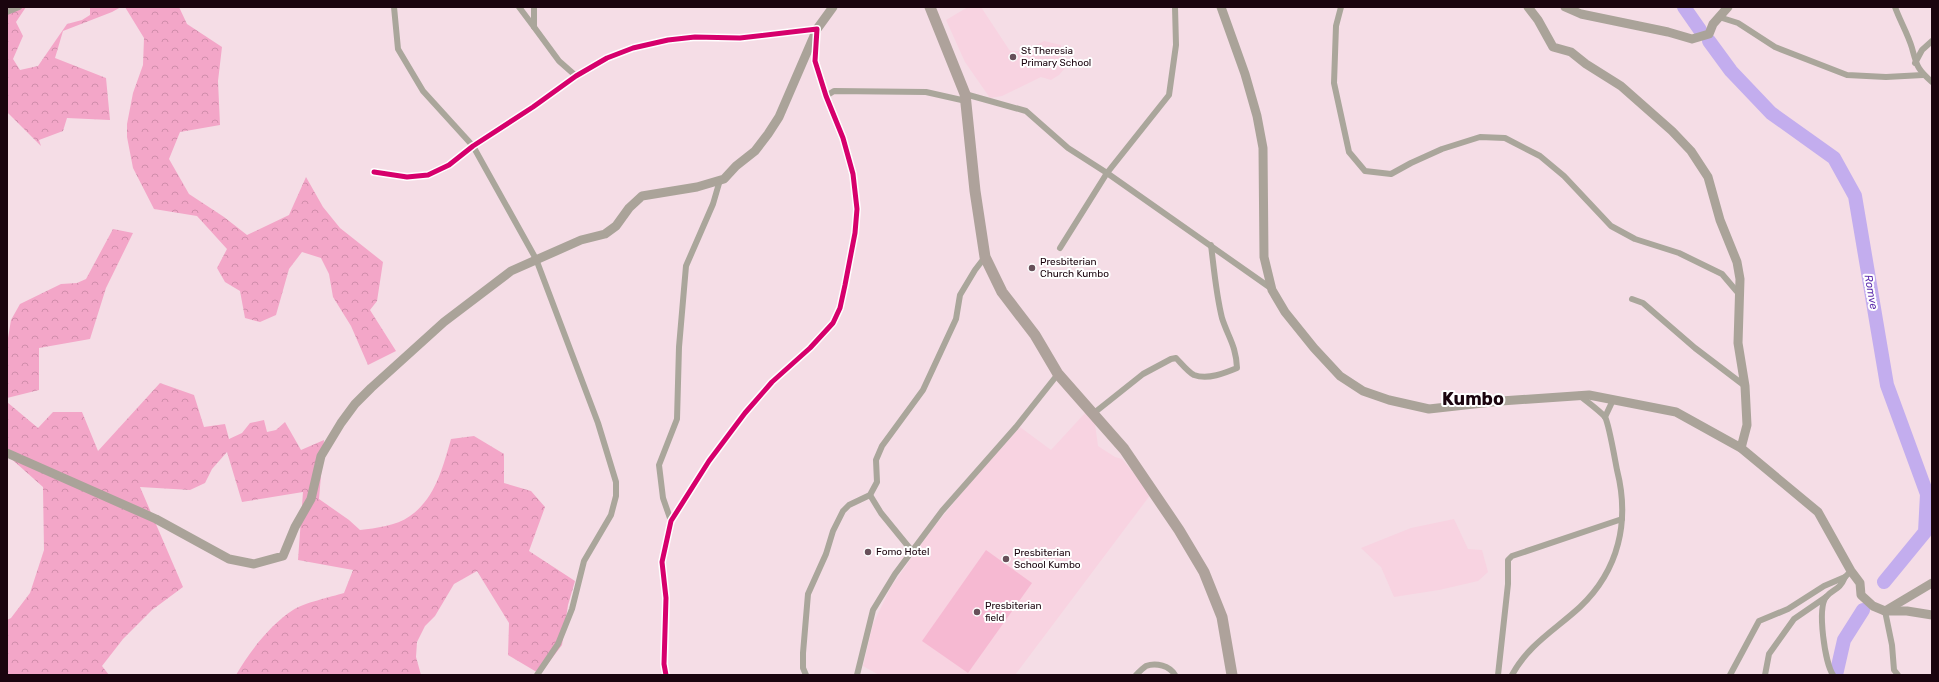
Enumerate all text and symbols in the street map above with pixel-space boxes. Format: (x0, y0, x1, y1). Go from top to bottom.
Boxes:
place label: St Theresia Primary School (1021, 45, 1091, 69)
marker: St Theresia Primary School (1008, 52, 1018, 62)
place label: Presbiterian Church Kumbo (1040, 256, 1109, 280)
marker: Presbiterian Church Kumbo (1027, 263, 1037, 273)
water label: Romve (1862, 274, 1880, 310)
district label: Kumbo (1442, 388, 1504, 410)
place label: Fomo Hotel (876, 546, 929, 558)
marker: Fomo Hotel (863, 547, 873, 557)
place label: Presbiterian School Kumbo (1014, 547, 1081, 571)
marker: Presbiterian School Kumbo (1001, 554, 1011, 564)
place label: Presbiterian field (985, 600, 1042, 624)
marker: Presbiterian field (972, 607, 982, 617)

